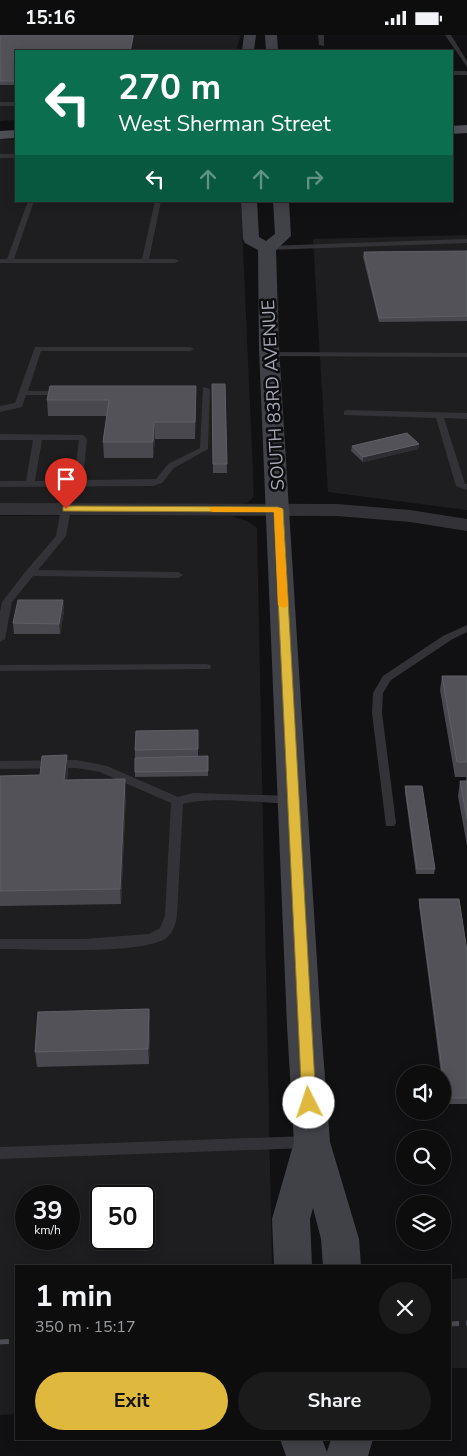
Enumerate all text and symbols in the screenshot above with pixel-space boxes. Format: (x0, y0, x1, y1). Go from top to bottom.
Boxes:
text: 15:16 (25, 5, 75, 31)
text: 270 m (118, 64, 221, 111)
icon: left (35, 70, 100, 135)
text: West Sherman Street (118, 109, 331, 139)
icon: left (141, 165, 169, 193)
icon: ahead (194, 165, 222, 193)
icon: ahead (247, 165, 275, 193)
icon: right (300, 165, 328, 193)
street label: SOUTH 83RD AVENUE (256, 299, 290, 491)
pin (45, 458, 87, 509)
icon: arrive (52, 465, 80, 493)
map controls (396, 1065, 451, 1250)
button: sound (396, 1065, 451, 1120)
position arrow (282, 1076, 334, 1128)
button: search (396, 1130, 451, 1185)
speed limit sign: 50 (90, 1185, 155, 1250)
text: 39 (32, 1194, 63, 1228)
button: layers (396, 1195, 451, 1250)
text: km/h (34, 1222, 61, 1238)
text: 1 min (35, 1276, 113, 1317)
button: close (379, 1282, 431, 1334)
text: 350 m · 15:17 (35, 1316, 136, 1338)
button: Exit (35, 1372, 228, 1430)
button: Share (238, 1372, 431, 1430)

